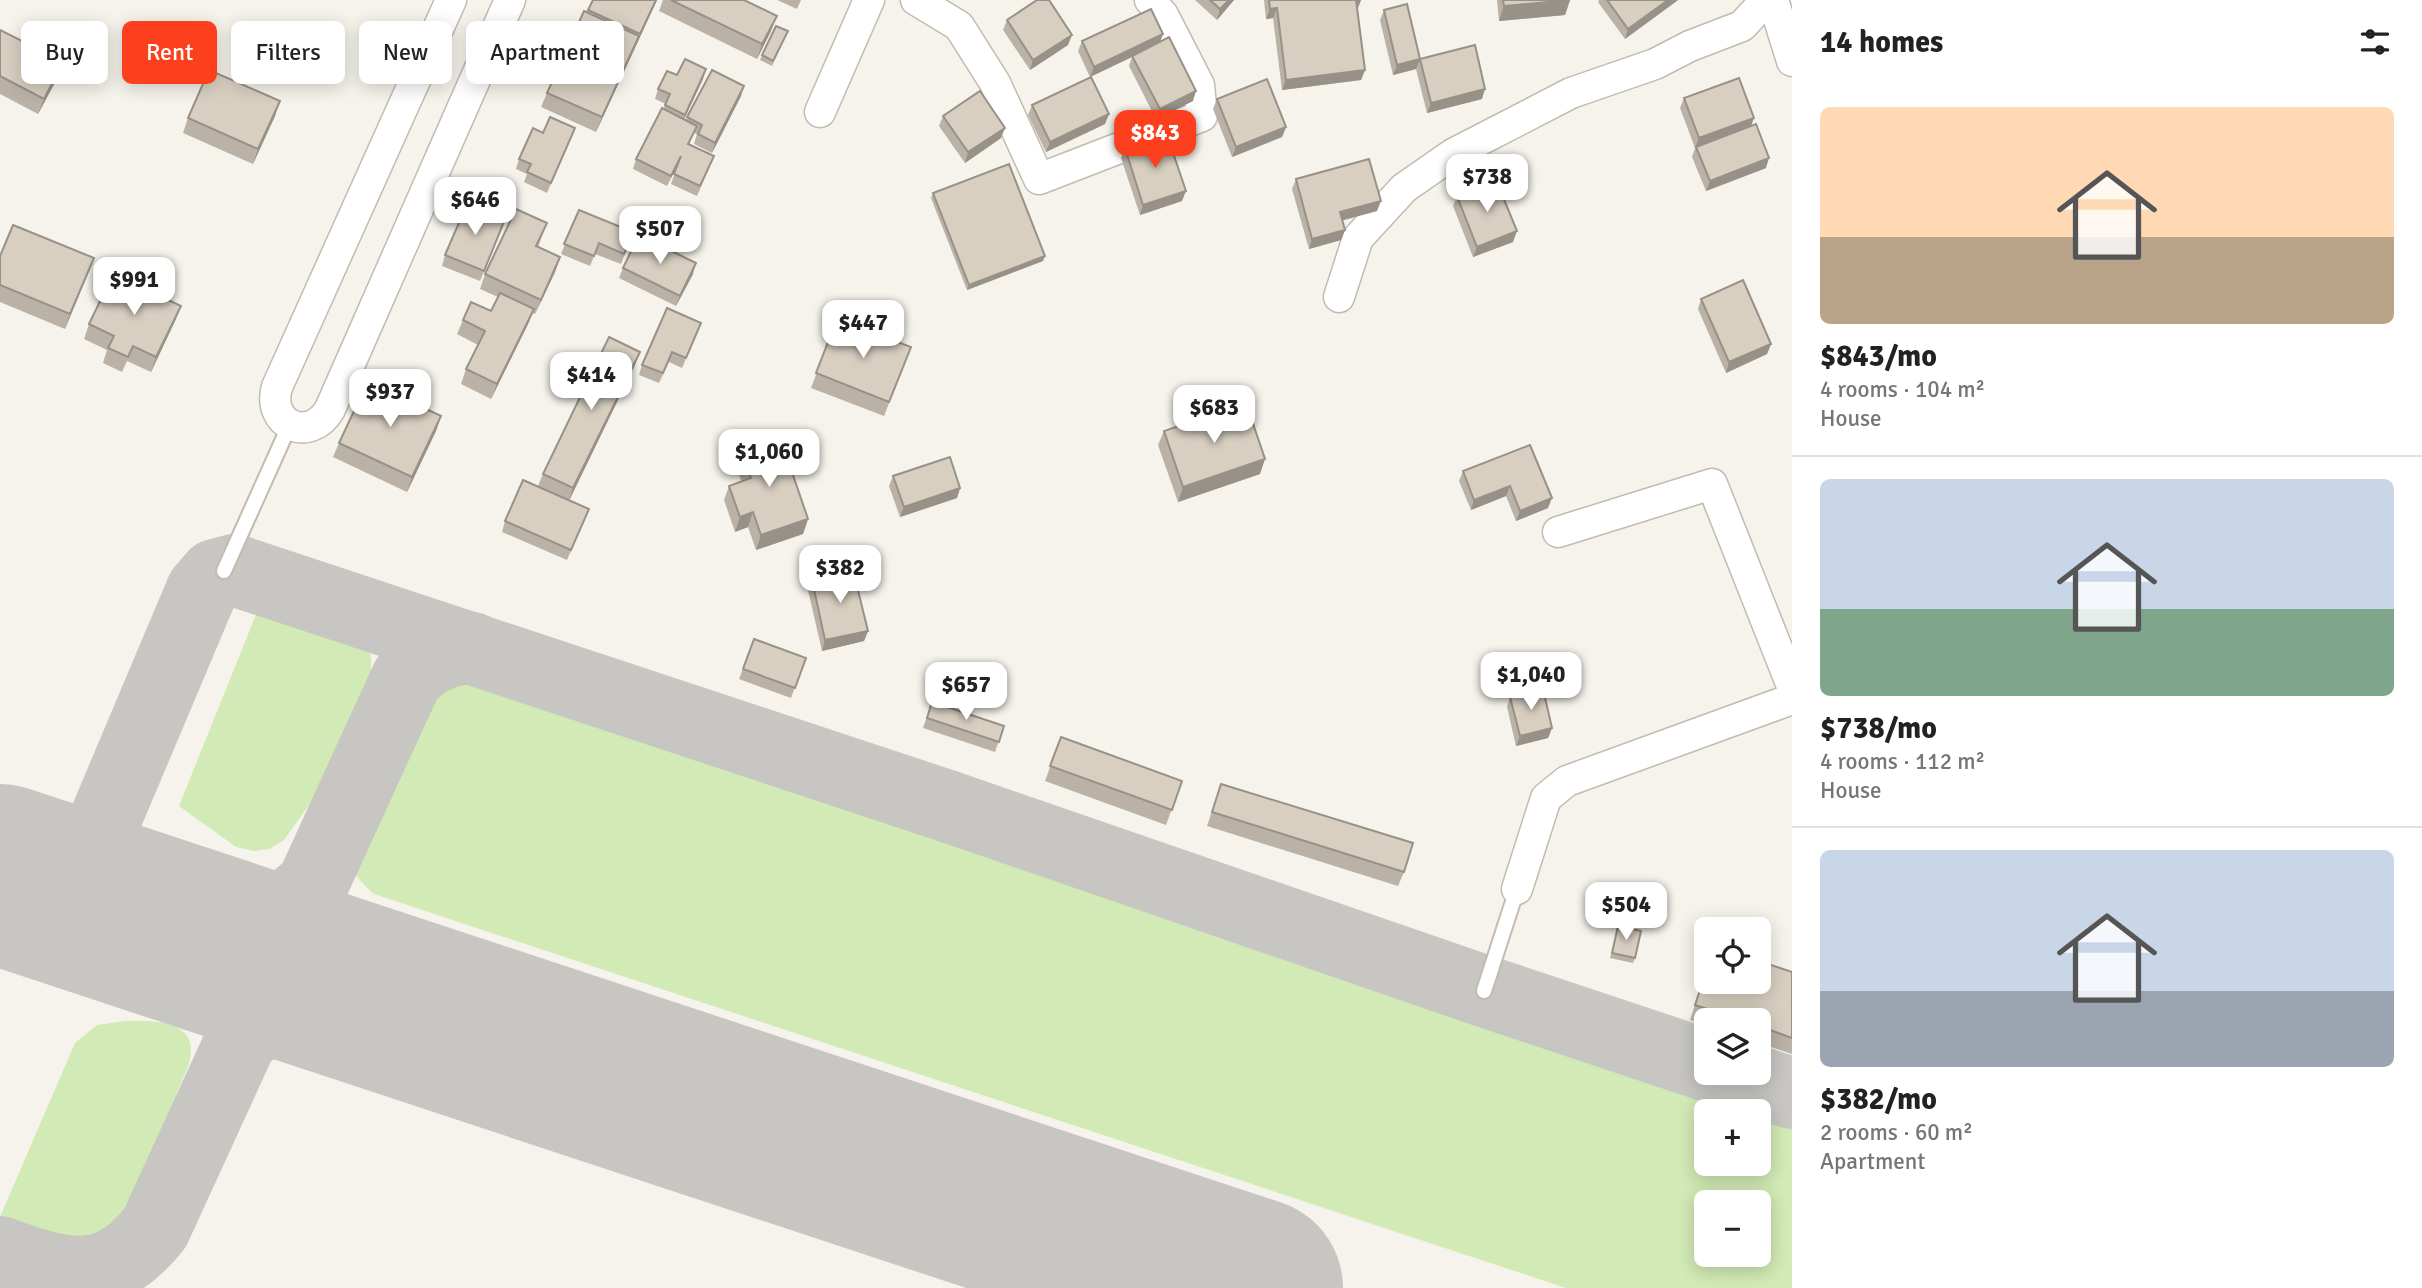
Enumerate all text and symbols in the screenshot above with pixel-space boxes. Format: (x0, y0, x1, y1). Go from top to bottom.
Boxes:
chip: Buy (21, 21, 108, 84)
chip: Rent (122, 21, 217, 84)
chip: Filters (231, 21, 345, 84)
chip: New (359, 21, 452, 84)
chip: Apartment (466, 21, 624, 84)
icon: filters (2356, 23, 2394, 61)
text: 14 homes (1820, 24, 1943, 61)
pin: $843 (1114, 110, 1196, 170)
text: $843 (1130, 118, 1180, 147)
icon: home (2044, 152, 2170, 278)
pin: $738 (1446, 154, 1528, 214)
text: $738 (1462, 162, 1512, 191)
pin: $646 (434, 177, 516, 237)
text: $646 (450, 185, 500, 214)
pin: $507 (619, 206, 701, 266)
text: $507 (635, 214, 685, 243)
pin: $991 (93, 258, 175, 317)
text: $991 (109, 265, 159, 294)
pin: $447 (822, 300, 904, 360)
text: $447 (838, 308, 888, 337)
text: $843/mo (1820, 338, 1937, 375)
pin: $414 (550, 352, 632, 412)
text: $414 (566, 360, 616, 389)
pin: $937 (349, 370, 431, 429)
text: 4 rooms · 104 m² (1820, 375, 1985, 404)
text: $937 (365, 377, 415, 406)
pin: $683 (1173, 386, 1255, 445)
text: $683 (1189, 393, 1239, 422)
text: House (1820, 404, 1882, 433)
pin: $1,060 (712, 430, 826, 489)
text: $1,060 (735, 437, 803, 466)
icon: home (2044, 524, 2170, 650)
pin: $382 (799, 546, 881, 605)
text: $382 (815, 553, 865, 582)
pin: $1,040 (1474, 652, 1588, 712)
text: $1,040 (1497, 660, 1565, 689)
pin: $657 (925, 662, 1007, 722)
text: $657 (941, 670, 991, 699)
text: $738/mo (1820, 710, 1937, 747)
text: 4 rooms · 112 m² (1820, 747, 1985, 776)
text: House (1820, 776, 1882, 805)
pin: $504 (1585, 883, 1667, 942)
text: $504 (1601, 890, 1651, 919)
icon: home (2044, 895, 2170, 1021)
map controls (1694, 917, 1771, 1267)
button: locate (1694, 917, 1771, 994)
button: layers (1694, 1008, 1771, 1085)
text: $382/mo (1820, 1081, 1937, 1118)
button: + (1694, 1099, 1771, 1176)
text: 2 rooms · 60 m² (1820, 1118, 1973, 1147)
text: Apartment (1820, 1147, 1925, 1176)
button: − (1694, 1190, 1771, 1267)

